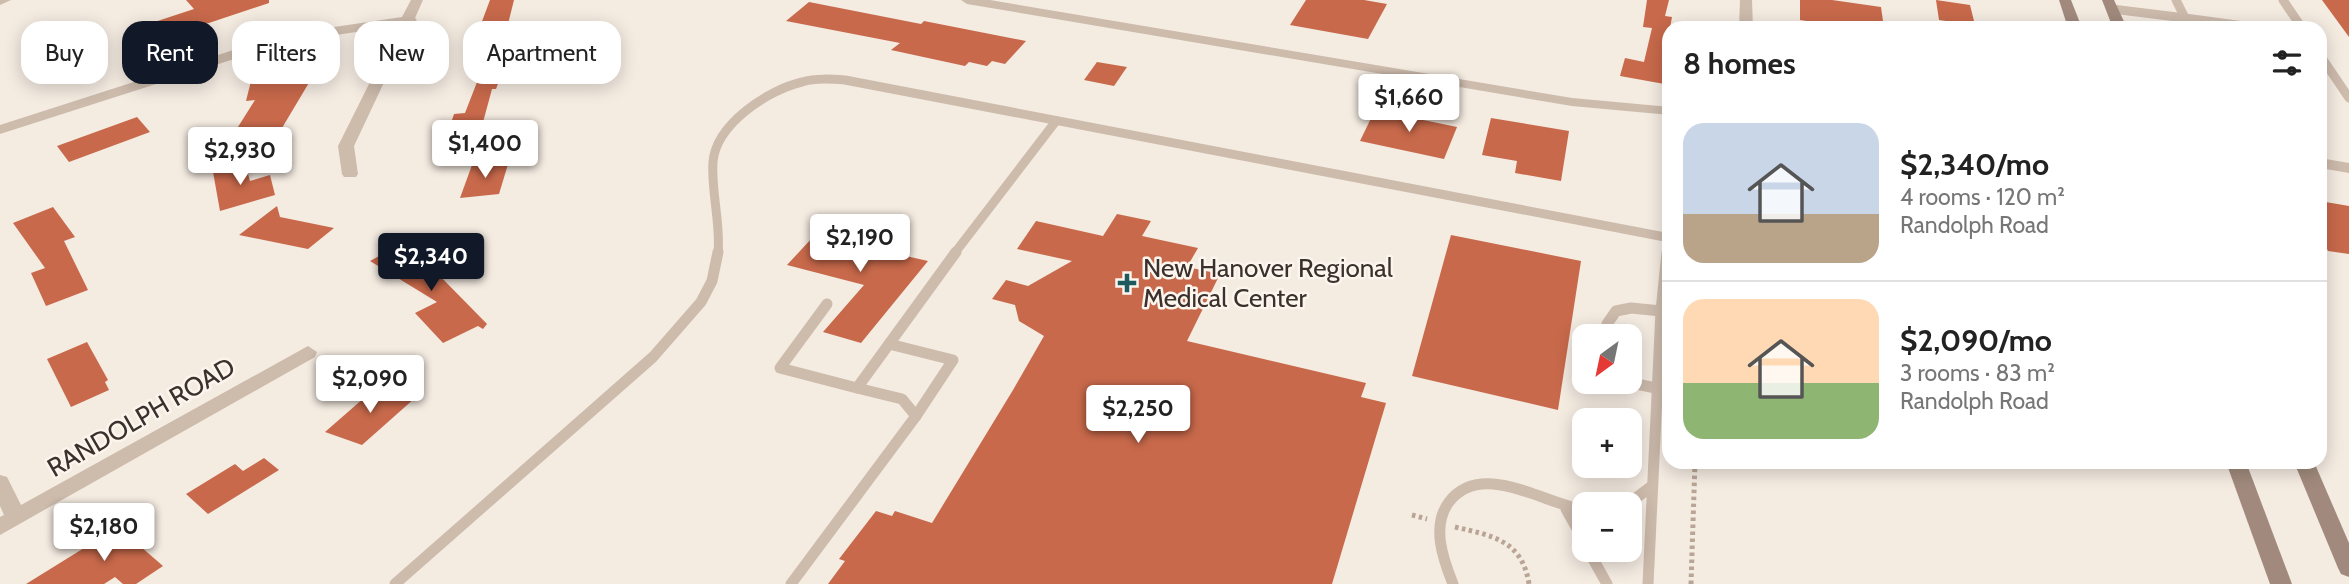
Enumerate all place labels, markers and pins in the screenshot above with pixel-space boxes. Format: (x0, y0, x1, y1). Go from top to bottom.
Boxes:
pin: $1,660 (1352, 74, 1466, 134)
pin: $1,400 (428, 120, 542, 180)
pin: $2,930 (183, 128, 297, 187)
pin: $2,190 (803, 215, 917, 274)
pin: $2,340 (374, 233, 488, 293)
place label: New Hanover Regional Medical Center (1143, 252, 1393, 314)
marker: New Hanover Regional Medical Center (1117, 273, 1137, 293)
pin: $2,090 (313, 356, 427, 415)
pin: $2,250 (1081, 386, 1195, 445)
pin: $2,180 (47, 504, 161, 563)

